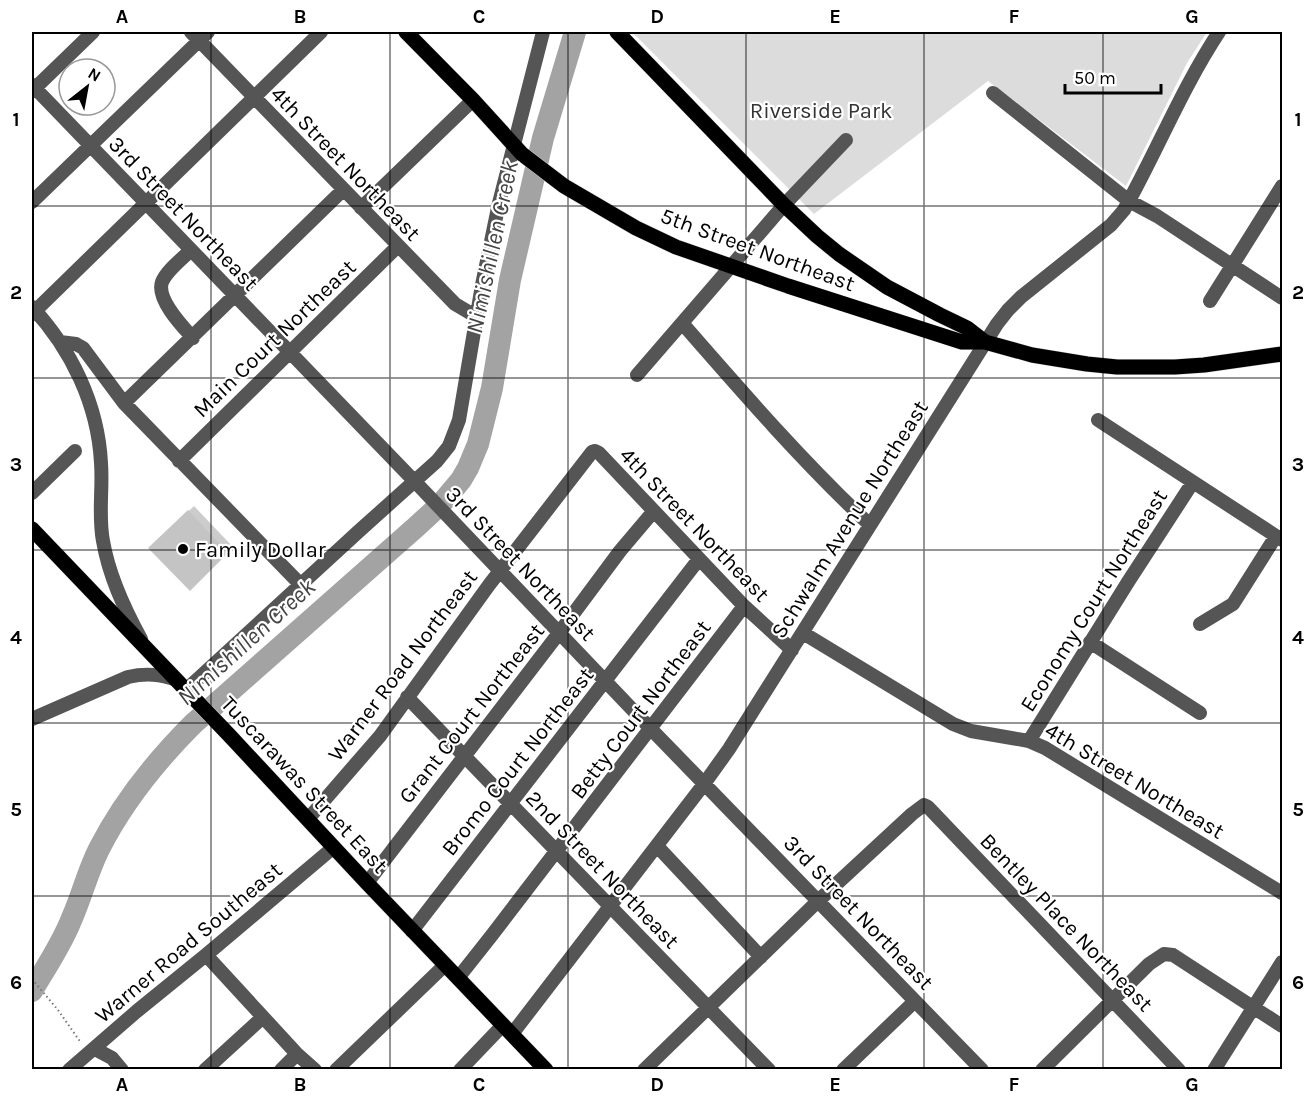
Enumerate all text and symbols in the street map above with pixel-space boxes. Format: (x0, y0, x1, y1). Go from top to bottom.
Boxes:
text: A (116, 5, 129, 28)
text: B (294, 5, 306, 28)
text: C (473, 5, 485, 28)
text: D (650, 5, 664, 28)
text: E (829, 5, 841, 28)
text: F (1009, 5, 1020, 28)
text: G (1185, 5, 1199, 28)
north arrow (57, 57, 117, 117)
scale bar (1065, 57, 1161, 95)
text: N (85, 63, 104, 86)
text: 50 m (1074, 67, 1116, 89)
street label: 4th Street Northeast (265, 81, 426, 246)
park label: Riverside Park (750, 98, 892, 124)
text: 1 (12, 108, 20, 131)
text: 1 (1294, 108, 1302, 131)
street label: 3rd Street Northeast (103, 131, 264, 296)
water label: Nimishillen Creek (460, 157, 524, 336)
street label: 5th Street Northeast (657, 203, 858, 297)
street label: Main Court Northeast (188, 254, 361, 423)
text: 2 (10, 281, 22, 304)
text: 2 (1292, 281, 1304, 304)
street label: Schwalm Avenue Northeast (766, 396, 934, 643)
street label: 4th Street Northeast (614, 442, 775, 607)
text: 3 (10, 453, 22, 476)
text: 3 (1292, 453, 1304, 476)
street label: 3rd Street Northeast (440, 481, 601, 646)
street label: Economy Court Northeast (1015, 485, 1173, 716)
place label: Family Dollar (195, 537, 326, 563)
marker: Family Dollar (176, 542, 190, 556)
street label: Warner Road Northeast (322, 565, 483, 766)
water label: Nimishillen Creek (171, 572, 321, 711)
street label: Betty Court Northeast (565, 615, 717, 804)
street label: Grant Court Northeast (393, 618, 550, 809)
text: 4 (10, 626, 22, 649)
text: 4 (1292, 626, 1304, 649)
street label: Bromo Court Northeast (436, 662, 599, 861)
street label: Tuscarawas Street East (215, 691, 393, 879)
street label: 4th Street Northeast (1040, 717, 1229, 845)
street label: 2nd Street Northeast (520, 785, 684, 954)
text: 5 (10, 798, 22, 821)
text: 5 (1292, 798, 1304, 821)
street label: Bentley Place Northeast (974, 828, 1158, 1017)
street label: 3rd Street Northeast (778, 830, 939, 995)
street label: Warner Road Southeast (90, 857, 287, 1029)
text: 6 (10, 971, 22, 994)
text: 6 (1292, 971, 1304, 994)
text: A (116, 1073, 129, 1096)
text: B (294, 1073, 306, 1096)
text: C (473, 1073, 485, 1096)
text: D (650, 1073, 664, 1096)
text: E (829, 1073, 841, 1096)
text: F (1009, 1073, 1020, 1096)
text: G (1185, 1073, 1199, 1096)

